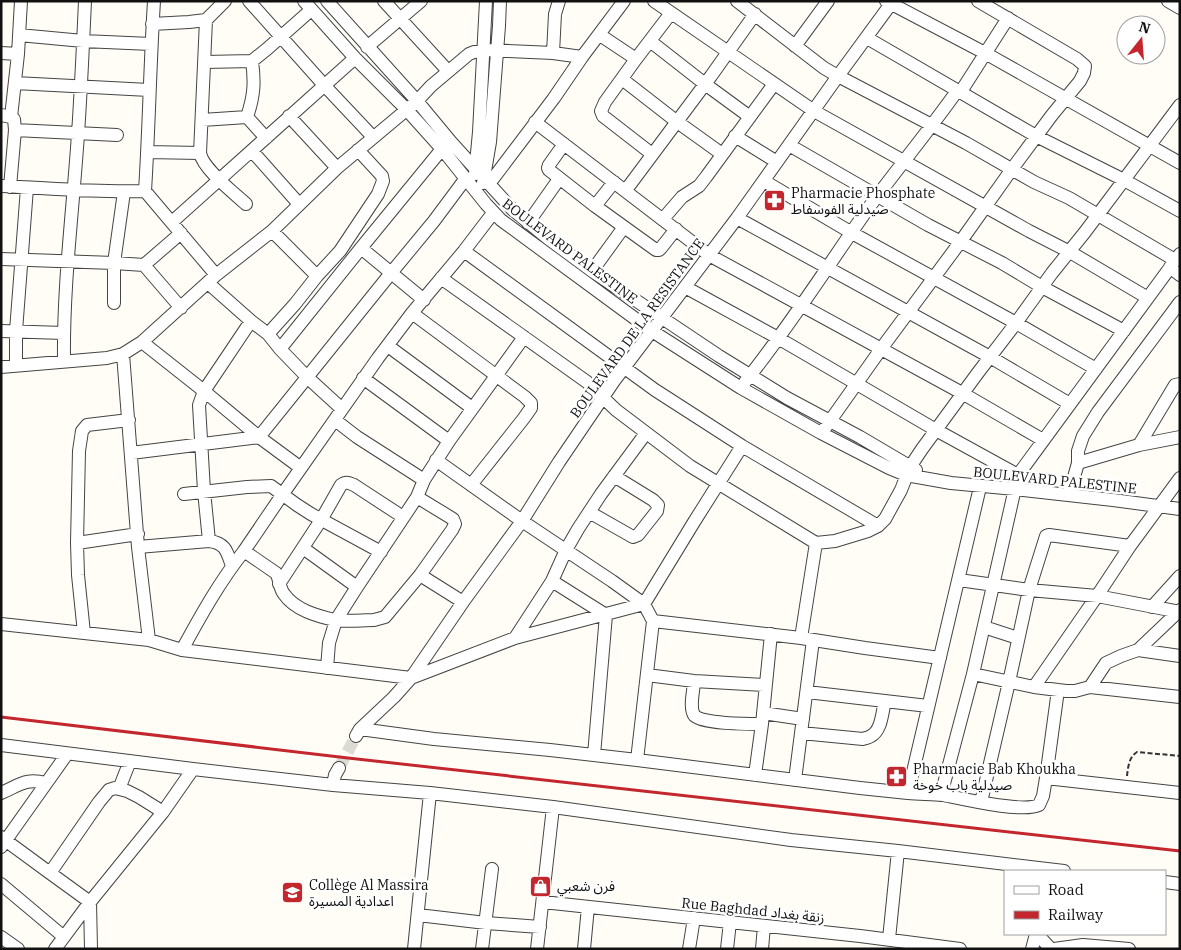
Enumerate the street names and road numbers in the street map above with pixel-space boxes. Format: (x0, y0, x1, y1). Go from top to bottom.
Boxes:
street label: BOULEVARD PALESTINE (499, 194, 641, 308)
street label: BOULEVARD DE LA RESISTANCE (566, 235, 708, 421)
street label: BOULEVARD PALESTINE (972, 462, 1138, 498)
street label: Rue Baghdad زنقة بغداد (680, 894, 826, 926)

